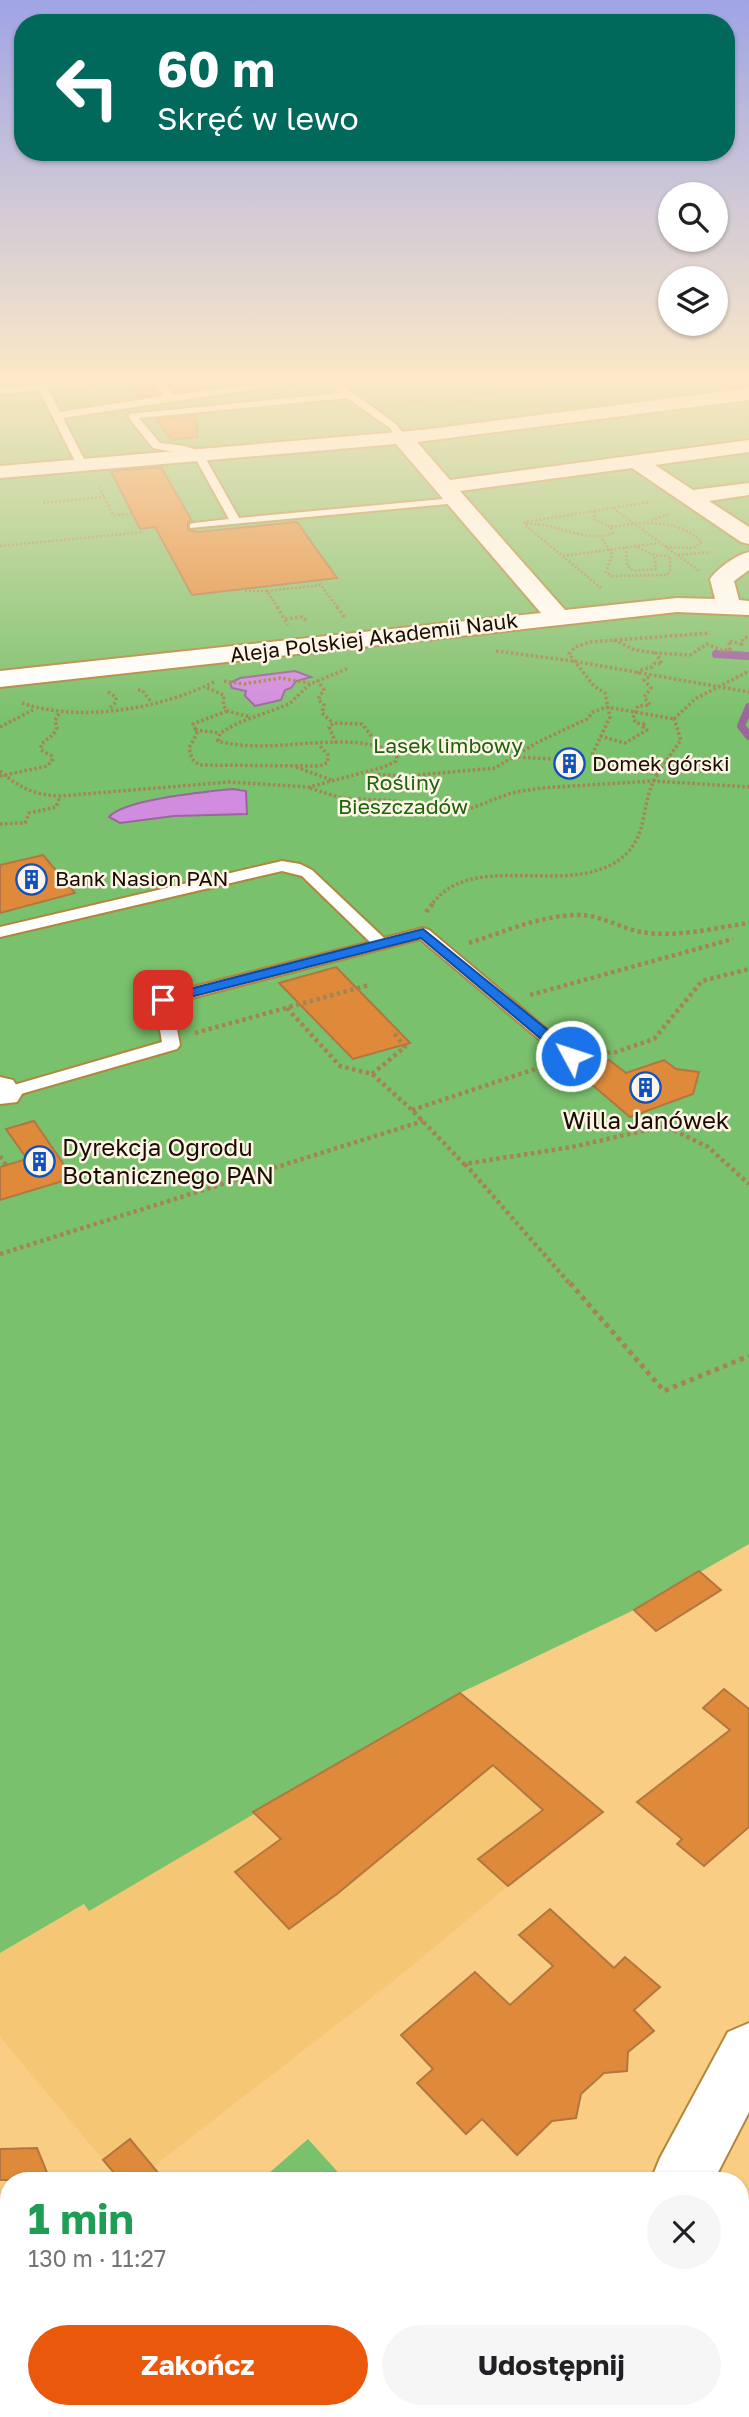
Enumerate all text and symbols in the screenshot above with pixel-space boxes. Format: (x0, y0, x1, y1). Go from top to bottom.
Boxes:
text: 60 m (157, 39, 275, 98)
icon: left (42, 42, 133, 133)
text: Skręć w lewo (157, 99, 359, 137)
map controls (658, 182, 728, 336)
button: search (658, 182, 728, 252)
button: layers (658, 266, 728, 336)
street label: Aleja Polskiej Akademii Nauk (228, 606, 519, 668)
park label: Lasek limbowy (373, 732, 523, 758)
building icon: Domek górski (552, 747, 586, 781)
place label: Domek górski (592, 750, 730, 776)
park label: Rośliny Bieszczadów (338, 769, 468, 819)
building icon: Bank Nasion PAN (15, 862, 49, 896)
place label: Bank Nasion PAN (55, 865, 228, 891)
pin (133, 970, 193, 1030)
icon: arrive (144, 981, 182, 1019)
position arrow (534, 1019, 608, 1093)
building icon: Willa Janówek (629, 1070, 663, 1104)
place label: Willa Janówek (563, 1105, 729, 1134)
place label: Dyrekcja Ogrodu Botanicznego PAN (62, 1132, 274, 1189)
building icon: Dyrekcja Ogrodu Botanicznego PAN (22, 1145, 56, 1179)
text: 1 min (28, 2193, 134, 2243)
button: close (647, 2195, 721, 2269)
text: 130 m · 11:27 (28, 2244, 166, 2272)
button: Zakończ (28, 2325, 368, 2405)
button: Udostępnij (382, 2325, 721, 2405)

